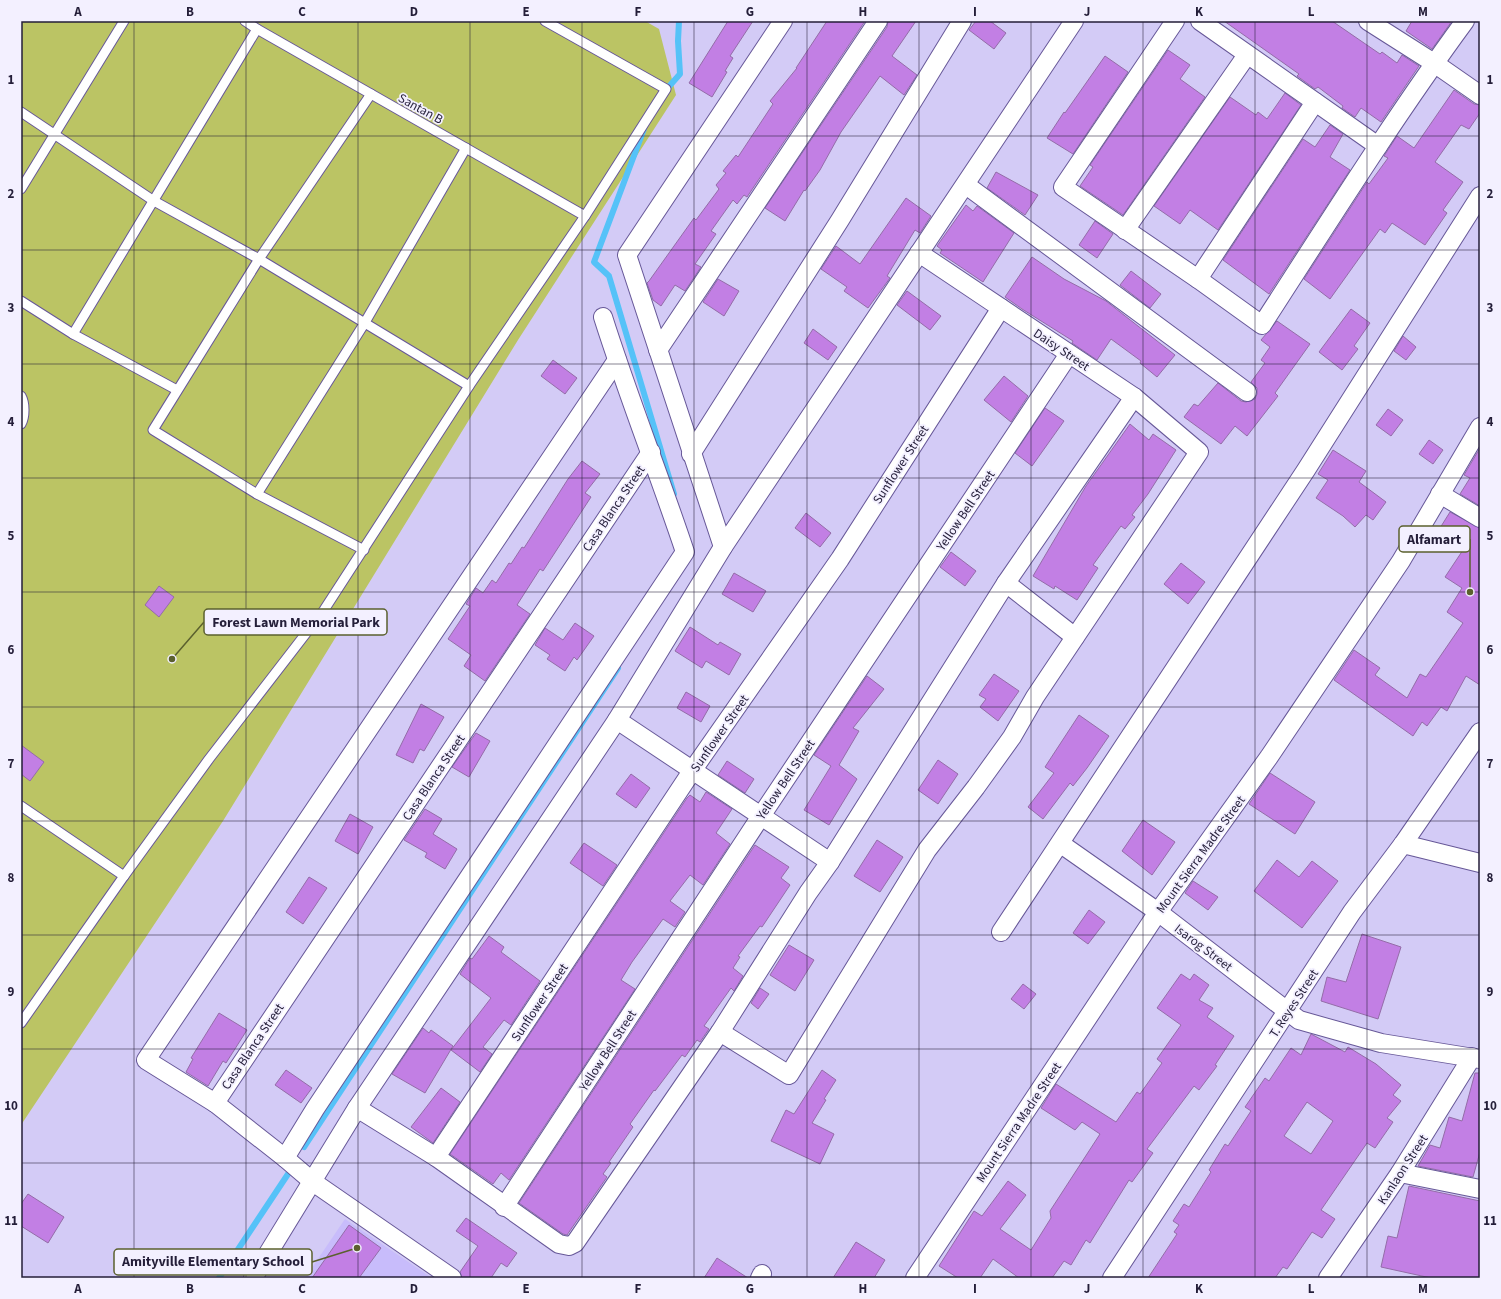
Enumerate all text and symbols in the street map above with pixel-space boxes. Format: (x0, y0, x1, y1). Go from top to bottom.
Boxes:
text: A (73, 3, 82, 21)
text: B (186, 3, 194, 21)
text: C (298, 3, 306, 21)
text: D (410, 3, 418, 21)
text: E (522, 3, 530, 21)
text: F (635, 3, 642, 21)
text: G (746, 3, 754, 21)
text: H (859, 3, 867, 21)
text: I (973, 3, 977, 21)
text: J (1084, 3, 1090, 21)
text: K (1195, 3, 1204, 21)
text: L (1308, 3, 1315, 21)
text: M (1418, 3, 1428, 21)
text: 1 (8, 71, 15, 89)
text: 1 (1487, 71, 1494, 89)
street label: Santan B (395, 89, 446, 129)
text: 2 (8, 185, 15, 203)
text: 2 (1487, 185, 1494, 203)
text: 3 (8, 299, 15, 317)
text: 3 (1487, 299, 1494, 317)
street label: Daisy Street (1030, 324, 1094, 376)
text: 4 (8, 413, 15, 431)
text: 4 (1487, 413, 1494, 431)
street label: Sunflower Street (869, 421, 933, 507)
street label: Casa Blanca Street (578, 461, 650, 555)
street label: Yellow Bell Street (932, 466, 1000, 555)
callout: Alfamart (1399, 526, 1470, 552)
text: 5 (8, 527, 15, 545)
text: 5 (1487, 527, 1494, 545)
text: Alfamart (1406, 530, 1462, 550)
callout: Forest Lawn Memorial Park (204, 609, 387, 635)
text: Forest Lawn Memorial Park (212, 613, 380, 633)
text: 6 (8, 641, 15, 659)
text: 6 (1487, 641, 1494, 659)
street label: Sunflower Street (686, 691, 754, 776)
street label: Casa Blanca Street (398, 730, 470, 824)
street label: Yellow Bell Street (752, 735, 820, 824)
text: 7 (8, 755, 15, 773)
text: 7 (1487, 755, 1494, 773)
street label: Mount Sierra Madre Street (1152, 792, 1250, 917)
text: 8 (8, 869, 15, 887)
text: 8 (1487, 869, 1494, 887)
street label: Isarog Street (1171, 920, 1237, 976)
street label: Sunflower Street (507, 959, 573, 1045)
street label: T. Reyes Street (1265, 965, 1323, 1041)
text: 9 (8, 983, 15, 1001)
text: 9 (1487, 983, 1494, 1001)
street label: Casa Blanca Street (217, 999, 289, 1093)
street label: Yellow Bell Street (574, 1006, 641, 1096)
street label: Mount Sierra Madre Street (972, 1058, 1066, 1186)
text: 10 (4, 1097, 18, 1115)
text: 10 (1483, 1097, 1497, 1115)
street label: Kanlaon Street (1373, 1130, 1433, 1208)
text: 11 (4, 1212, 18, 1230)
text: 11 (1483, 1212, 1497, 1230)
callout: Amityville Elementary School (114, 1249, 312, 1275)
text: Amityville Elementary School (121, 1252, 304, 1272)
text: A (73, 1280, 82, 1298)
text: B (186, 1280, 194, 1298)
text: C (298, 1280, 306, 1298)
text: D (410, 1280, 418, 1298)
text: E (522, 1280, 530, 1298)
text: F (635, 1280, 642, 1298)
text: G (746, 1280, 754, 1298)
text: H (859, 1280, 867, 1298)
text: I (973, 1280, 977, 1298)
text: J (1084, 1280, 1090, 1298)
text: K (1195, 1280, 1204, 1298)
text: L (1308, 1280, 1315, 1298)
text: M (1418, 1280, 1428, 1298)

